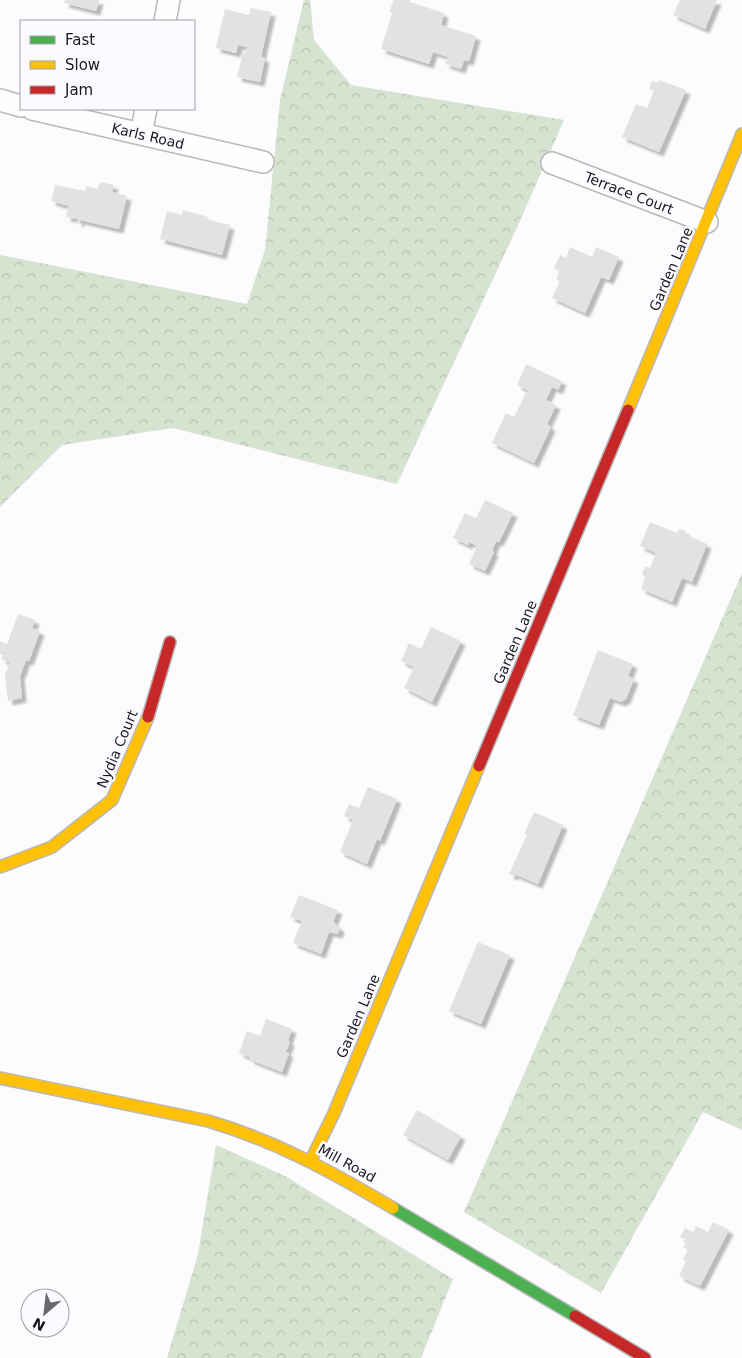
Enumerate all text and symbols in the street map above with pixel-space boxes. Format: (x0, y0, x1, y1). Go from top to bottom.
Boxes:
legend (20, 20, 195, 110)
text: Fast (65, 31, 95, 49)
text: Slow (65, 56, 100, 74)
text: Jam (64, 81, 93, 99)
street label: Karls Road (110, 120, 186, 152)
street label: Terrace Court (581, 168, 676, 217)
street label: Garden Lane (646, 225, 696, 313)
street label: Garden Lane (490, 598, 540, 686)
street label: Nydia Court (93, 707, 141, 790)
street label: Garden Lane (333, 972, 383, 1060)
street label: Mill Road (315, 1141, 379, 1185)
north arrow (20, 1288, 70, 1338)
text: N (30, 1315, 48, 1334)

